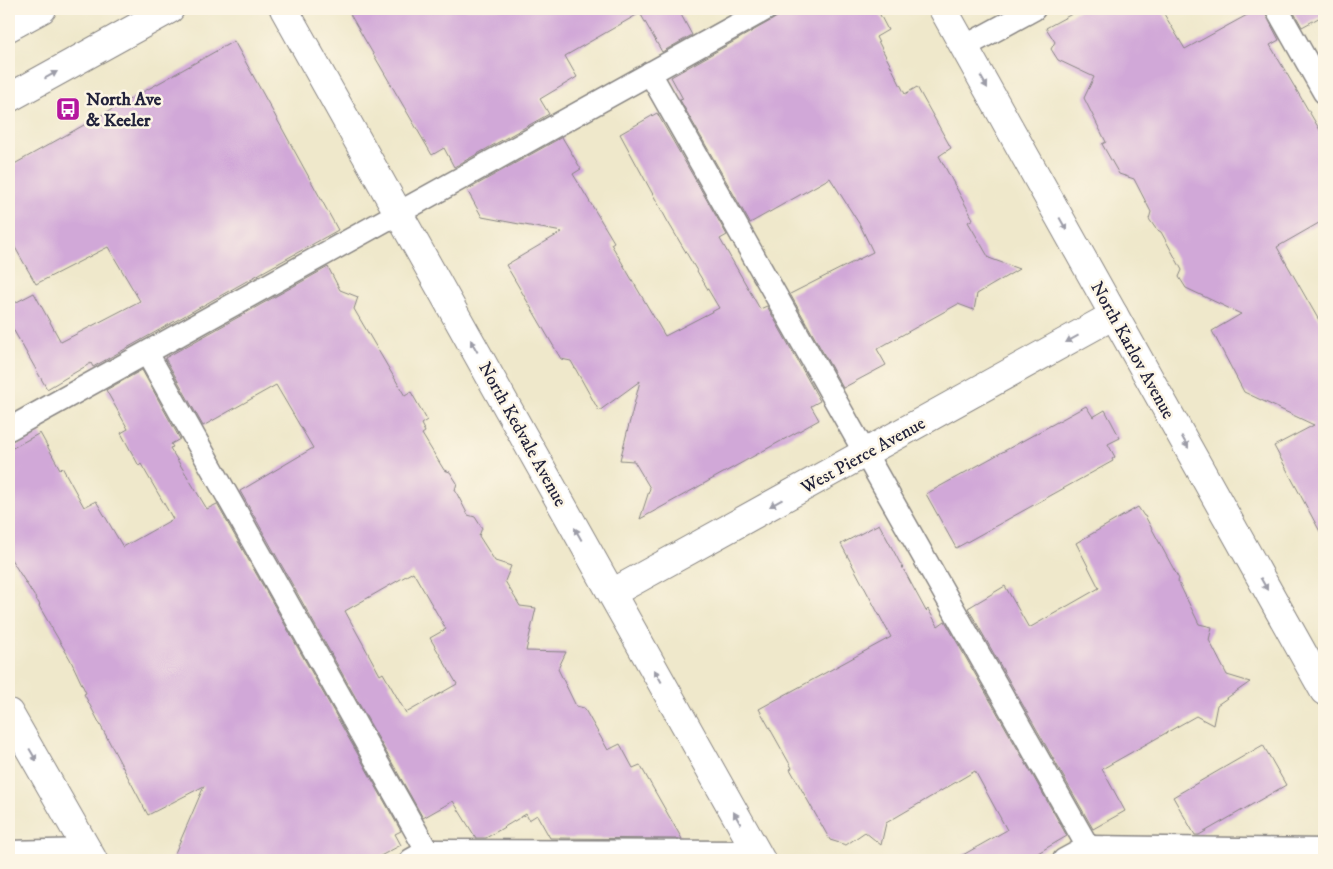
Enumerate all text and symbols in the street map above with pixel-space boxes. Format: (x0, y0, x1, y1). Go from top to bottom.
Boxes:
one-way arrow (44, 71, 59, 79)
one-way arrow (979, 75, 988, 88)
place label: North Ave & Keeler (86, 89, 162, 132)
bus stop icon: North Ave & Keeler (55, 96, 81, 122)
one-way arrow (1059, 216, 1067, 231)
street label: North Karlov Avenue (1085, 278, 1179, 423)
one-way arrow (1065, 335, 1078, 344)
one-way arrow (469, 340, 478, 353)
street label: North Kedvale Avenue (473, 358, 571, 511)
street label: West Pierce Avenue (797, 413, 930, 500)
one-way arrow (1181, 434, 1189, 449)
one-way arrow (770, 498, 783, 507)
one-way arrow (574, 528, 583, 541)
one-way arrow (1260, 576, 1268, 591)
one-way arrow (654, 668, 662, 683)
one-way arrow (29, 748, 37, 762)
one-way arrow (733, 811, 742, 824)

